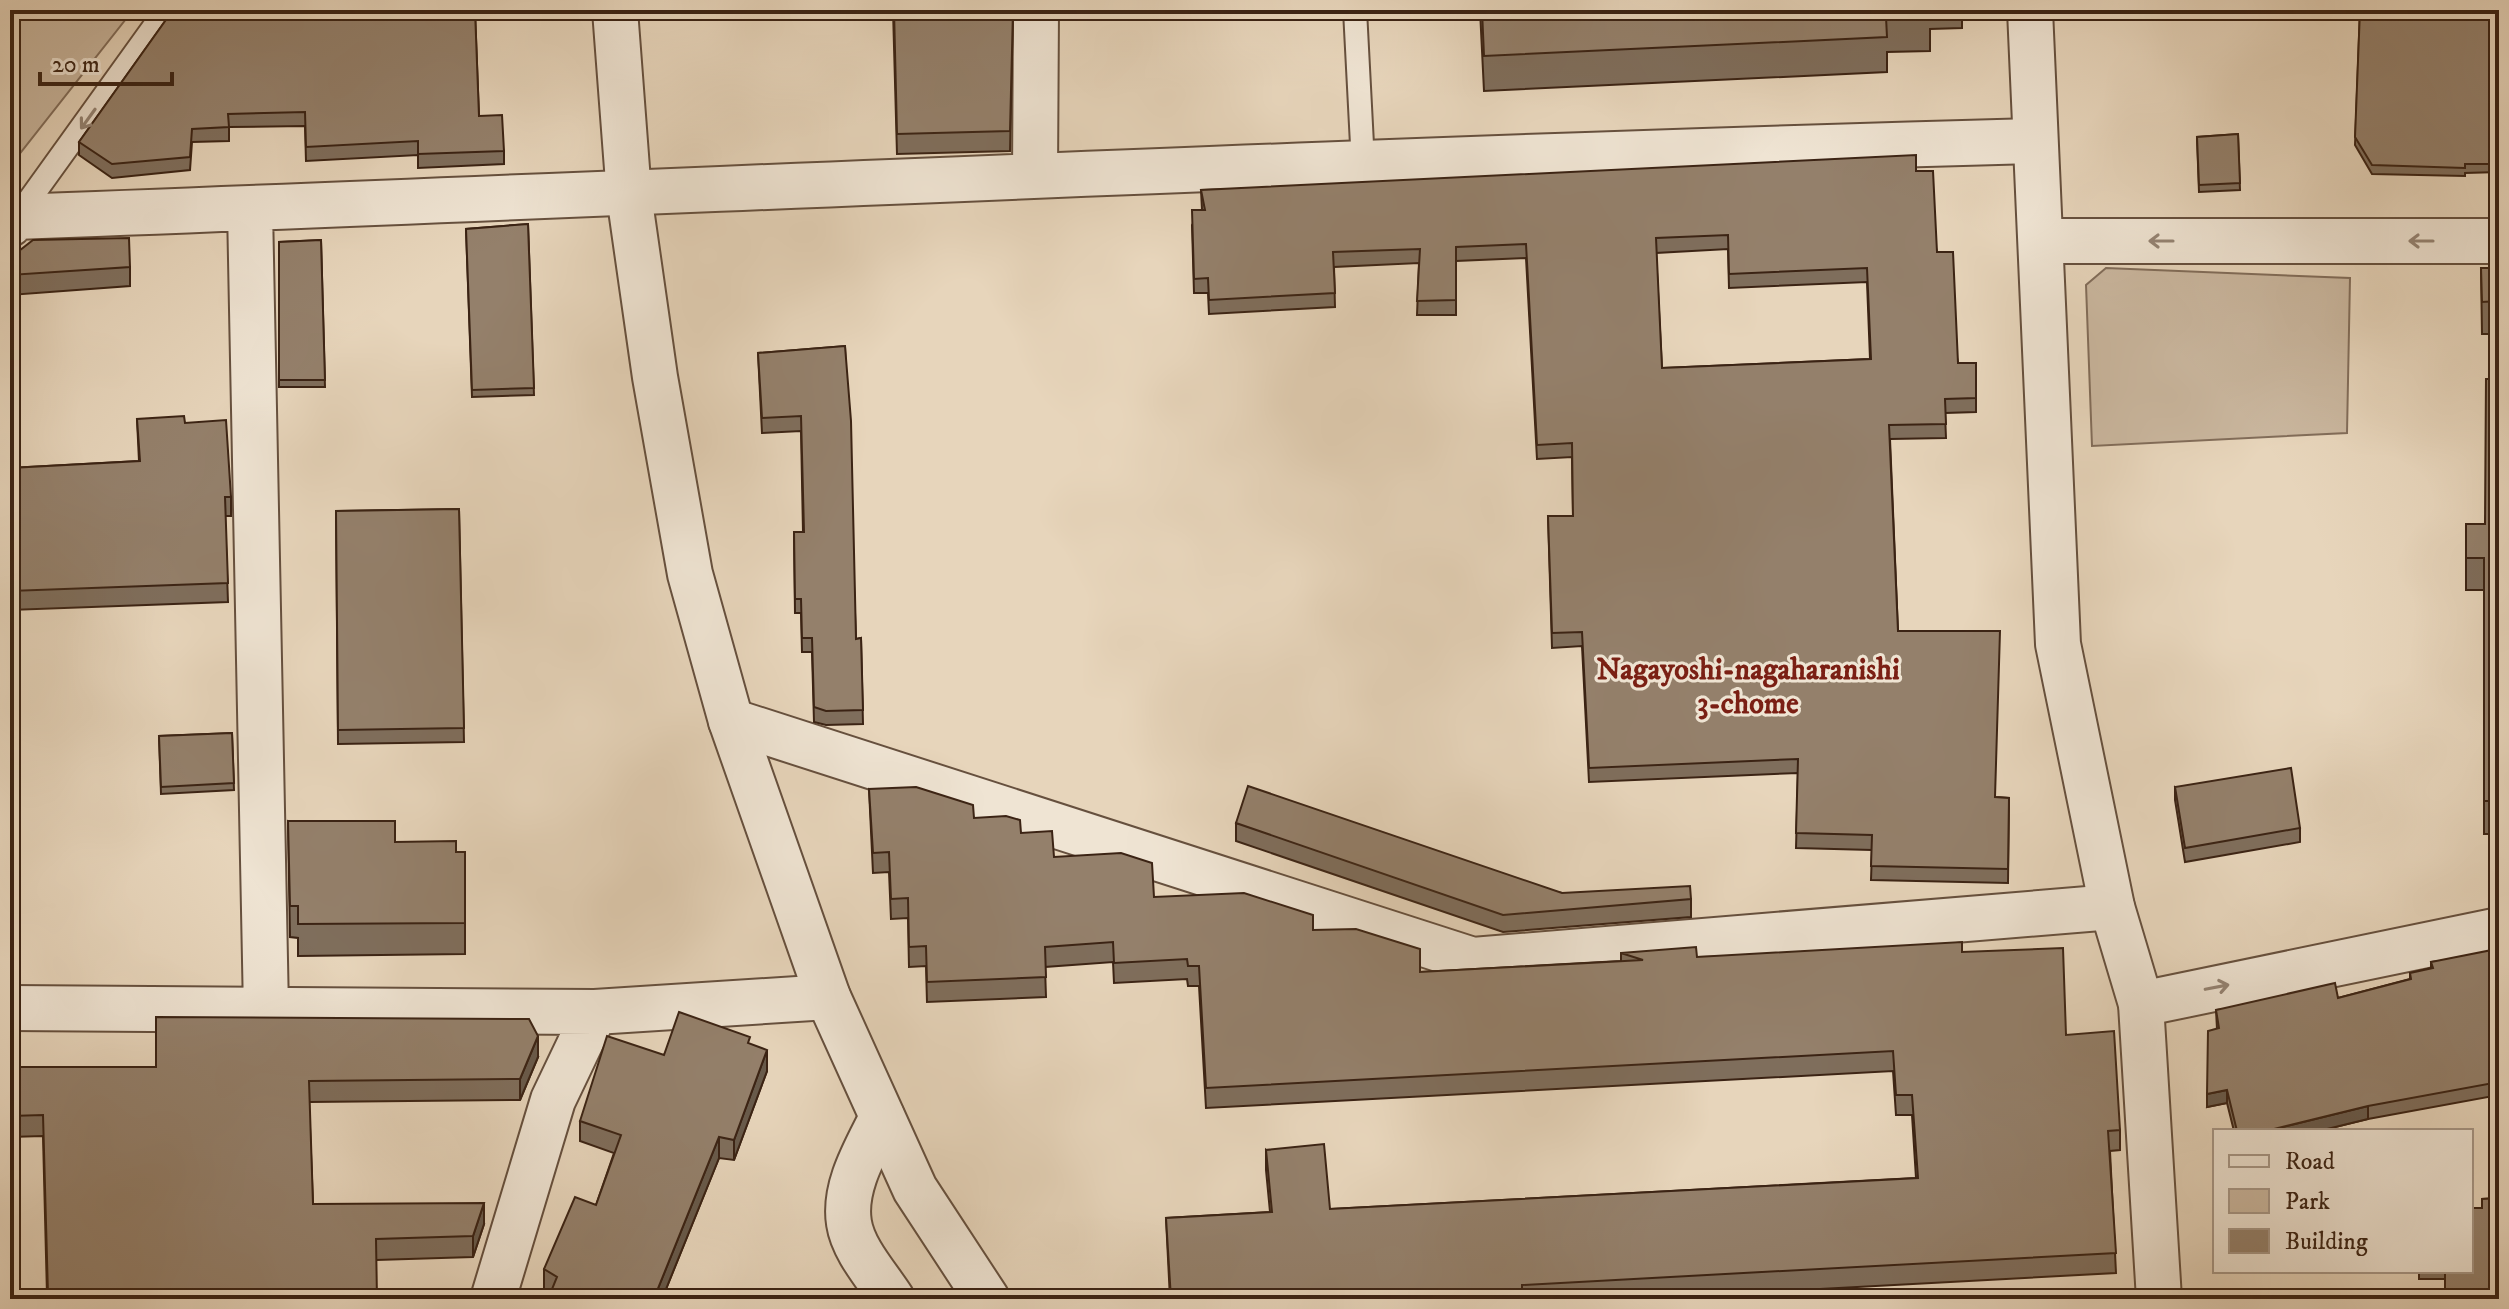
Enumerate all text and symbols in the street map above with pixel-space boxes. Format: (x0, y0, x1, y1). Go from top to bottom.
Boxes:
scale bar (40, 36, 172, 86)
text: 20 m (52, 50, 100, 80)
one-way arrow (80, 108, 96, 130)
one-way arrow (2148, 233, 2175, 249)
one-way arrow (2408, 233, 2435, 249)
district label: Nagayoshi-nagaharanishi 3-chome (1596, 652, 1900, 723)
one-way arrow (2204, 979, 2229, 994)
legend (2213, 1129, 2473, 1273)
text: Road (2285, 1147, 2335, 1177)
text: Park (2285, 1187, 2330, 1217)
text: Building (2285, 1227, 2368, 1257)

